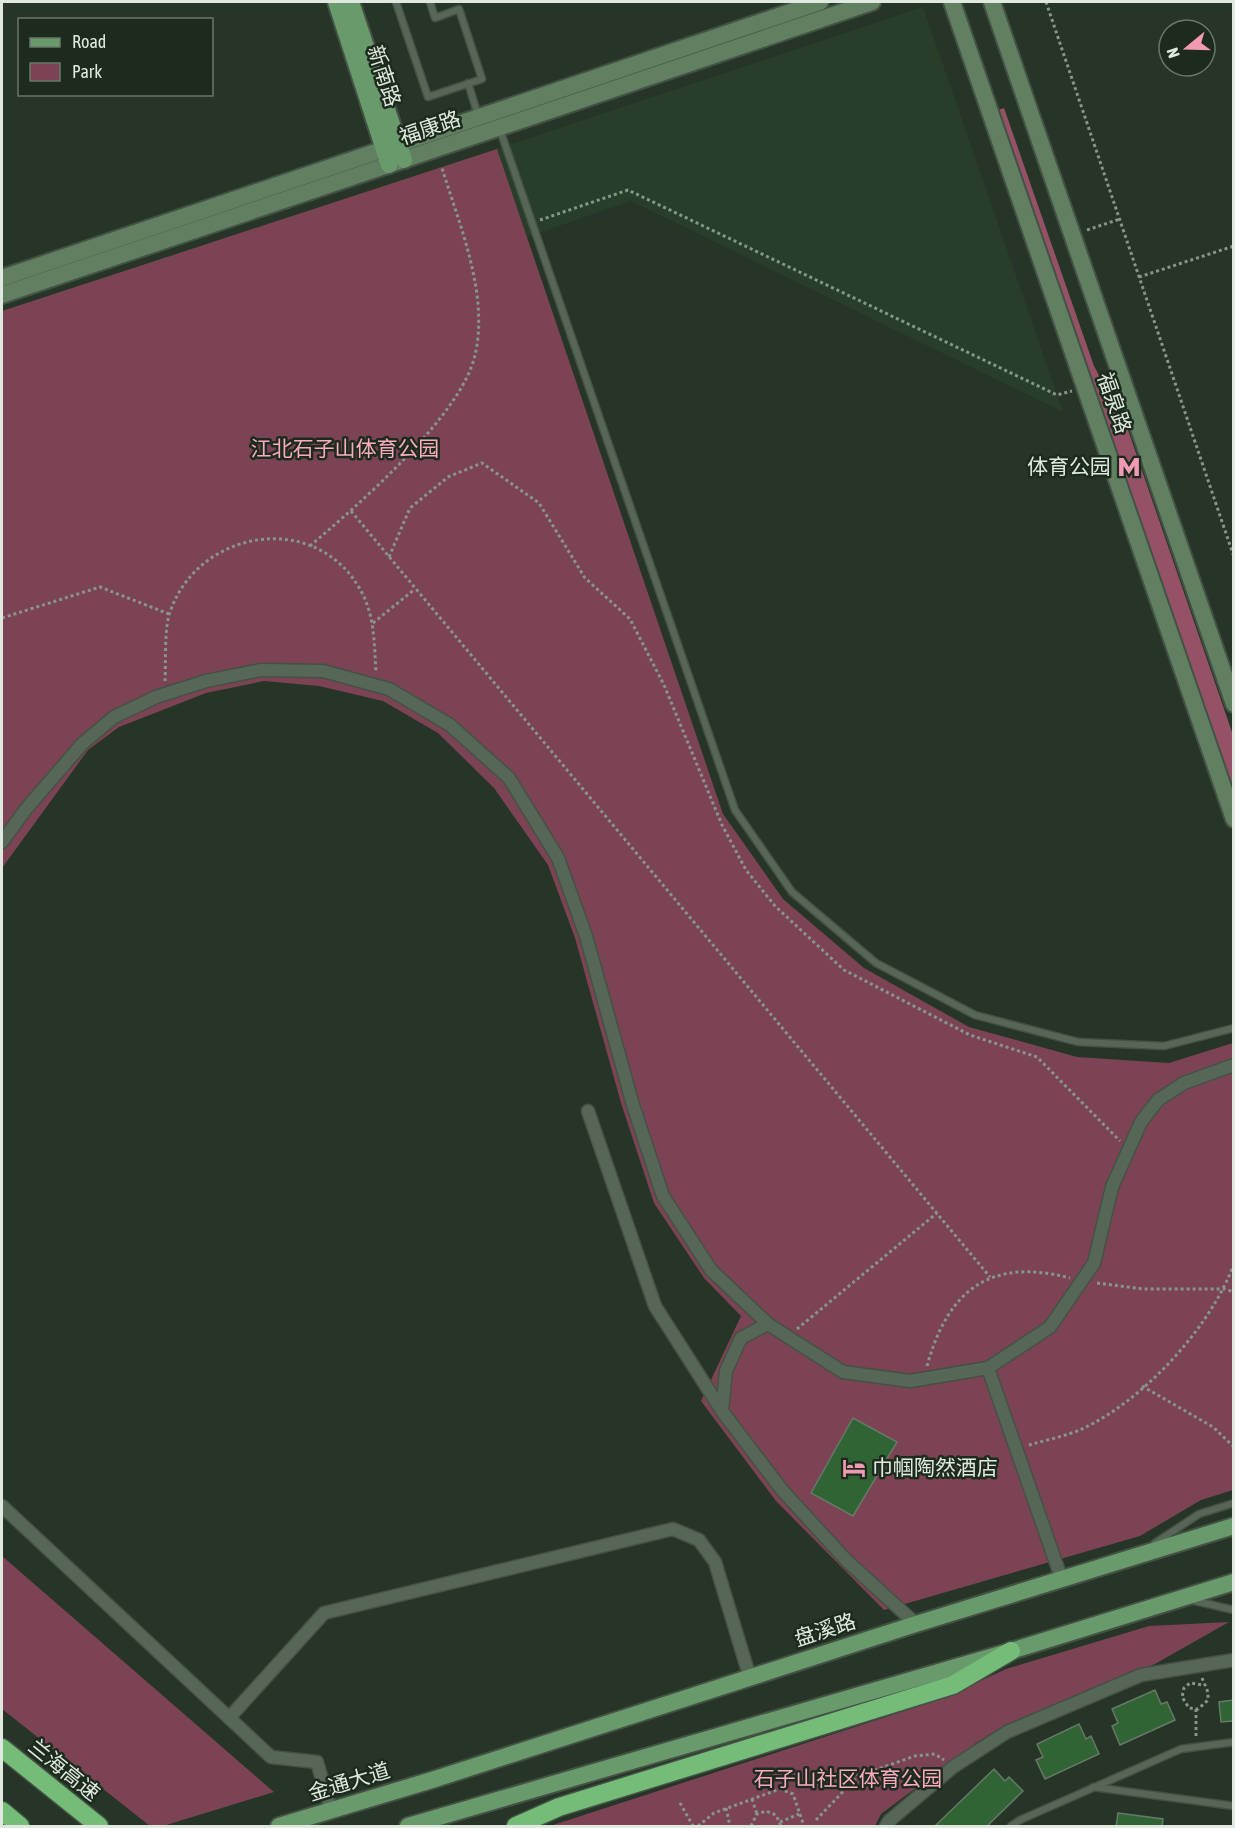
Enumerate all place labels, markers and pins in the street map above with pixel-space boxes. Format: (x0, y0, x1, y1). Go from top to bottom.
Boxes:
place label: 体育公园 (1027, 454, 1111, 478)
metro station icon: 体育公园 (1116, 454, 1142, 480)
hotel icon: 巾帼陶然酒店 (841, 1455, 867, 1481)
place label: 巾帼陶然酒店 (872, 1455, 998, 1479)

